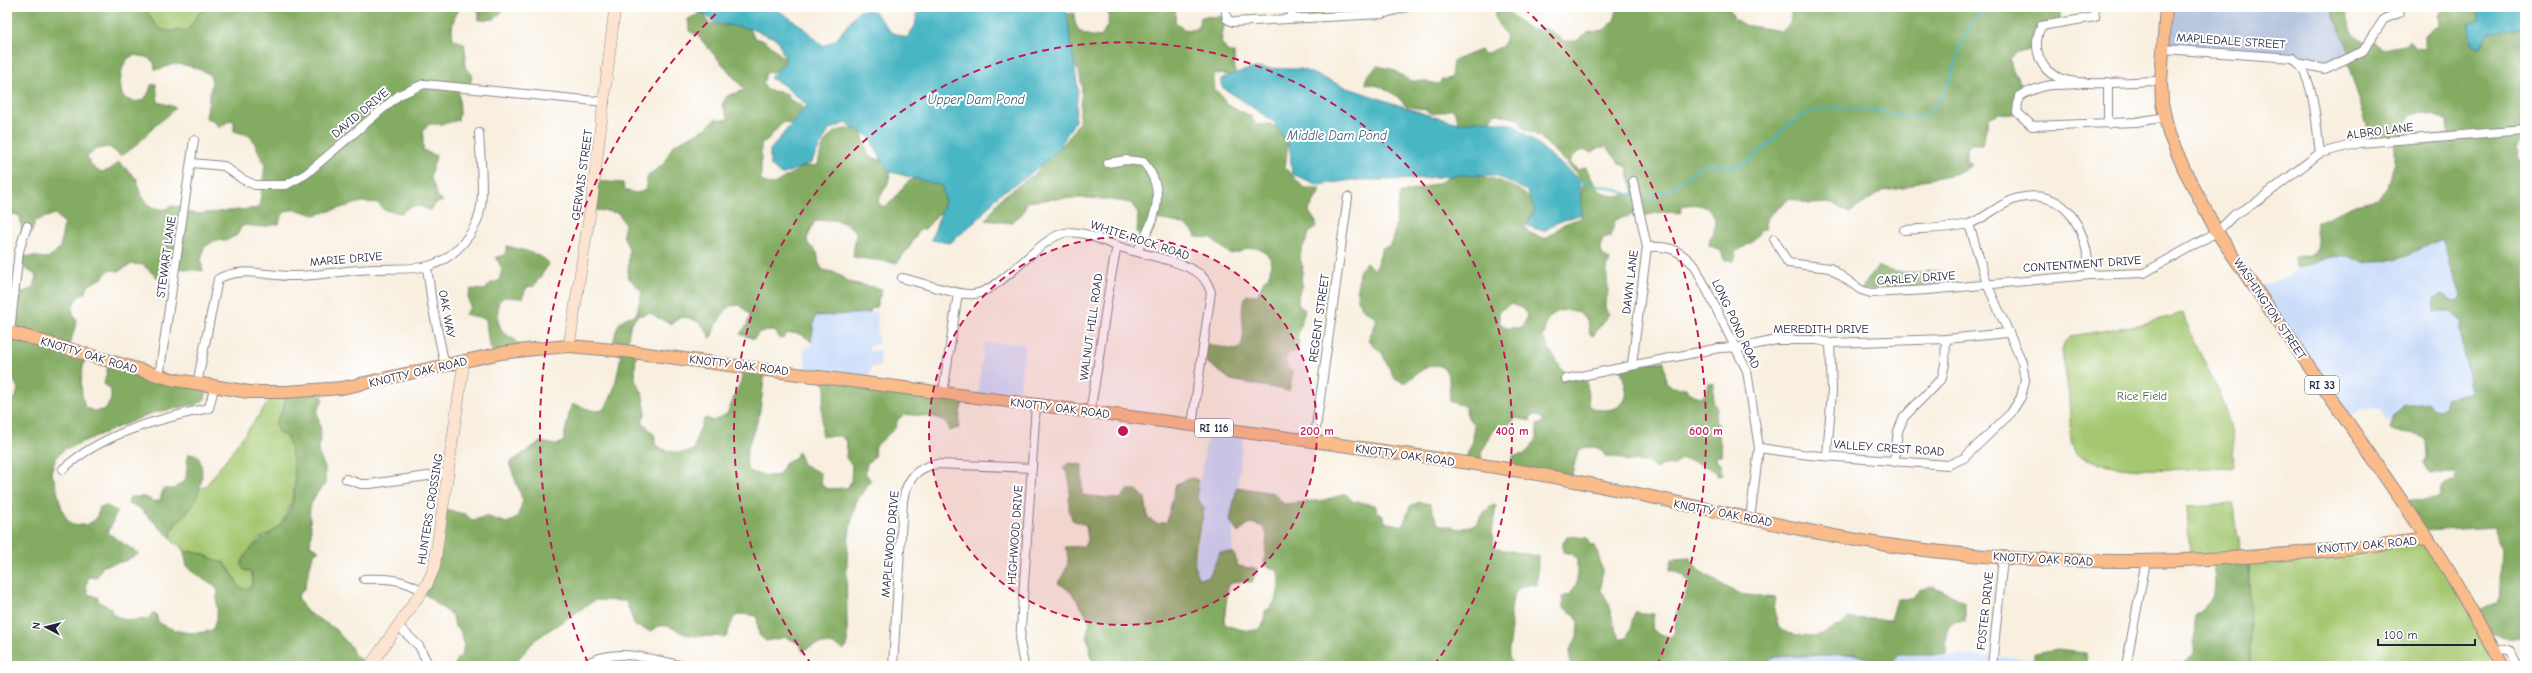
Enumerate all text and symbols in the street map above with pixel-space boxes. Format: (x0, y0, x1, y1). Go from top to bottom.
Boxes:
street label: MAPLEDALE STREET (2176, 30, 2287, 52)
street label: DAVID DRIVE (329, 85, 391, 141)
water label: Upper Dam Pond (927, 92, 1026, 107)
street label: ALBRO LANE (2346, 120, 2414, 142)
street label: GERVAIS STREET (569, 128, 595, 221)
water label: Middle Dam Pond (1286, 128, 1388, 143)
street label: STEWART LANE (153, 215, 179, 299)
street label: WHITE ROCK ROAD (1089, 217, 1191, 263)
street label: MARIE DRIVE (309, 249, 383, 269)
street label: DAWN LANE (1619, 249, 1641, 315)
street label: CONTENTMENT DRIVE (2022, 253, 2142, 275)
street label: WASHINGTON STREET (2231, 256, 2310, 363)
street label: CARLEY DRIVE (1876, 268, 1956, 288)
street label: REGENT STREET (1306, 272, 1332, 363)
street label: WALNUT HILL ROAD (1077, 273, 1105, 381)
street label: LONG POND ROAD (1709, 277, 1763, 371)
street label: OAK WAY (436, 289, 458, 340)
street label: MEREDITH DRIVE (1773, 322, 1869, 336)
street label: KNOTTY OAK ROAD (39, 334, 139, 376)
street label: KNOTTY OAK ROAD (688, 352, 790, 378)
street label: KNOTTY OAK ROAD (367, 354, 469, 390)
road number: RI 33 (2305, 376, 2339, 394)
park label: Rice Field (2117, 389, 2167, 403)
street label: KNOTTY OAK ROAD (1009, 395, 1111, 421)
road number: RI 116 (1195, 419, 1233, 437)
centre of rings (1116, 424, 1130, 438)
text: 200 m (1300, 424, 1334, 438)
text: 400 m (1495, 424, 1529, 438)
text: 600 m (1689, 424, 1723, 438)
street label: VALLEY CREST ROAD (1833, 437, 1945, 459)
street label: KNOTTY OAK ROAD (1354, 441, 1456, 469)
street label: HUNTERS CROSSING (414, 452, 446, 566)
street label: HIGHWOOD DRIVE (1005, 484, 1025, 586)
street label: MAPLEWOOD DRIVE (878, 490, 902, 598)
street label: KNOTTY OAK ROAD (1672, 497, 1774, 529)
street label: KNOTTY OAK ROAD (2316, 534, 2418, 556)
street label: KNOTTY OAK ROAD (1992, 549, 2094, 569)
street label: FOSTER DRIVE (1974, 571, 1996, 651)
north arrow (26, 607, 66, 647)
text: N (30, 621, 43, 630)
scale bar (2378, 621, 2475, 647)
text: 100 m (2384, 628, 2417, 642)

